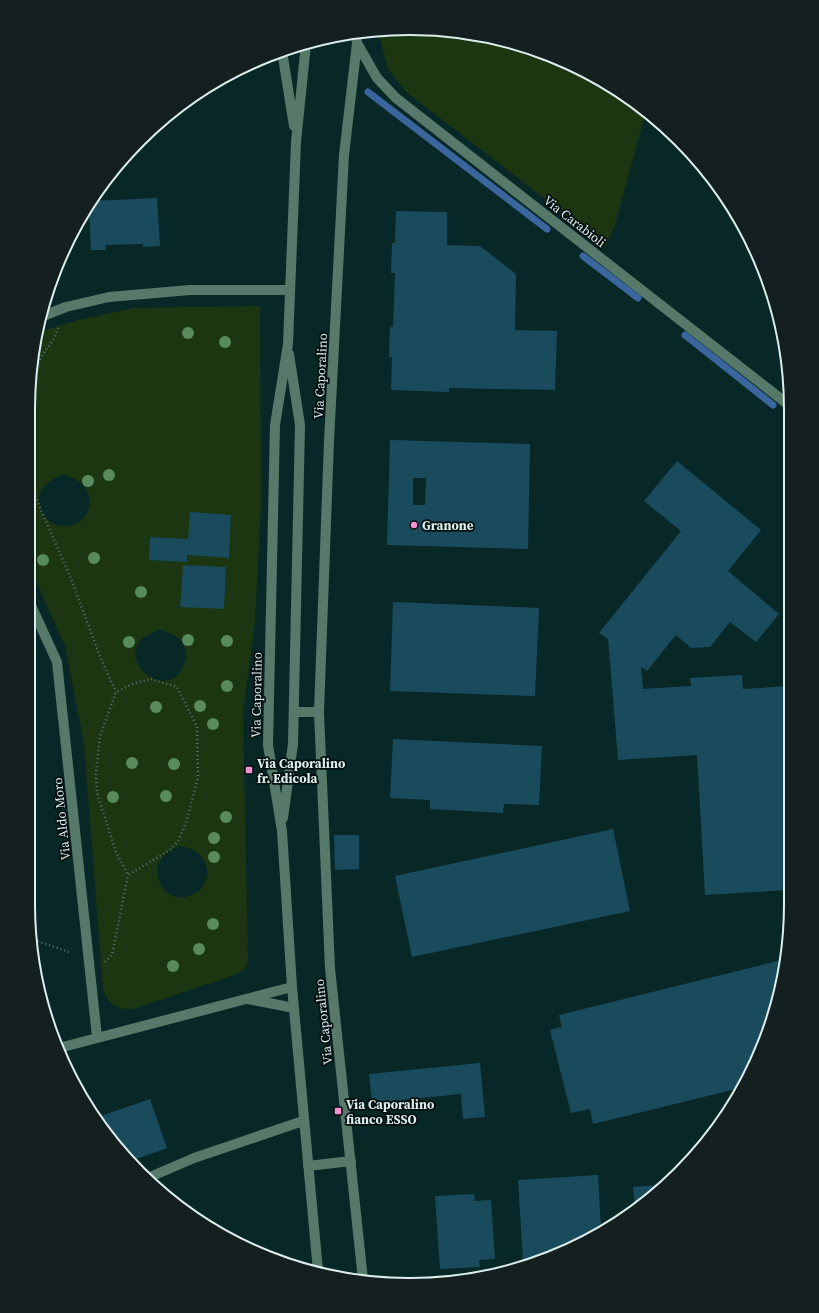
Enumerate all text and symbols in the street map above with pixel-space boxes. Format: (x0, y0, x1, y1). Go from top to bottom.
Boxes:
street label: Via Carabioli (540, 192, 609, 251)
street label: Via Caporalino (310, 333, 331, 419)
place label: Granone (422, 517, 474, 534)
marker: Granone (409, 520, 419, 530)
street label: Via Caporalino (247, 652, 266, 738)
place label: Via Caporalino fr. Edicola (257, 755, 345, 787)
marker: Via Caporalino fr. Edicola (244, 765, 254, 775)
street label: Via Aldo Moro (49, 777, 74, 861)
street label: Via Caporalino (311, 978, 336, 1066)
place label: Via Caporalino fianco ESSO (346, 1096, 434, 1128)
marker: Via Caporalino fianco ESSO (333, 1106, 343, 1116)

